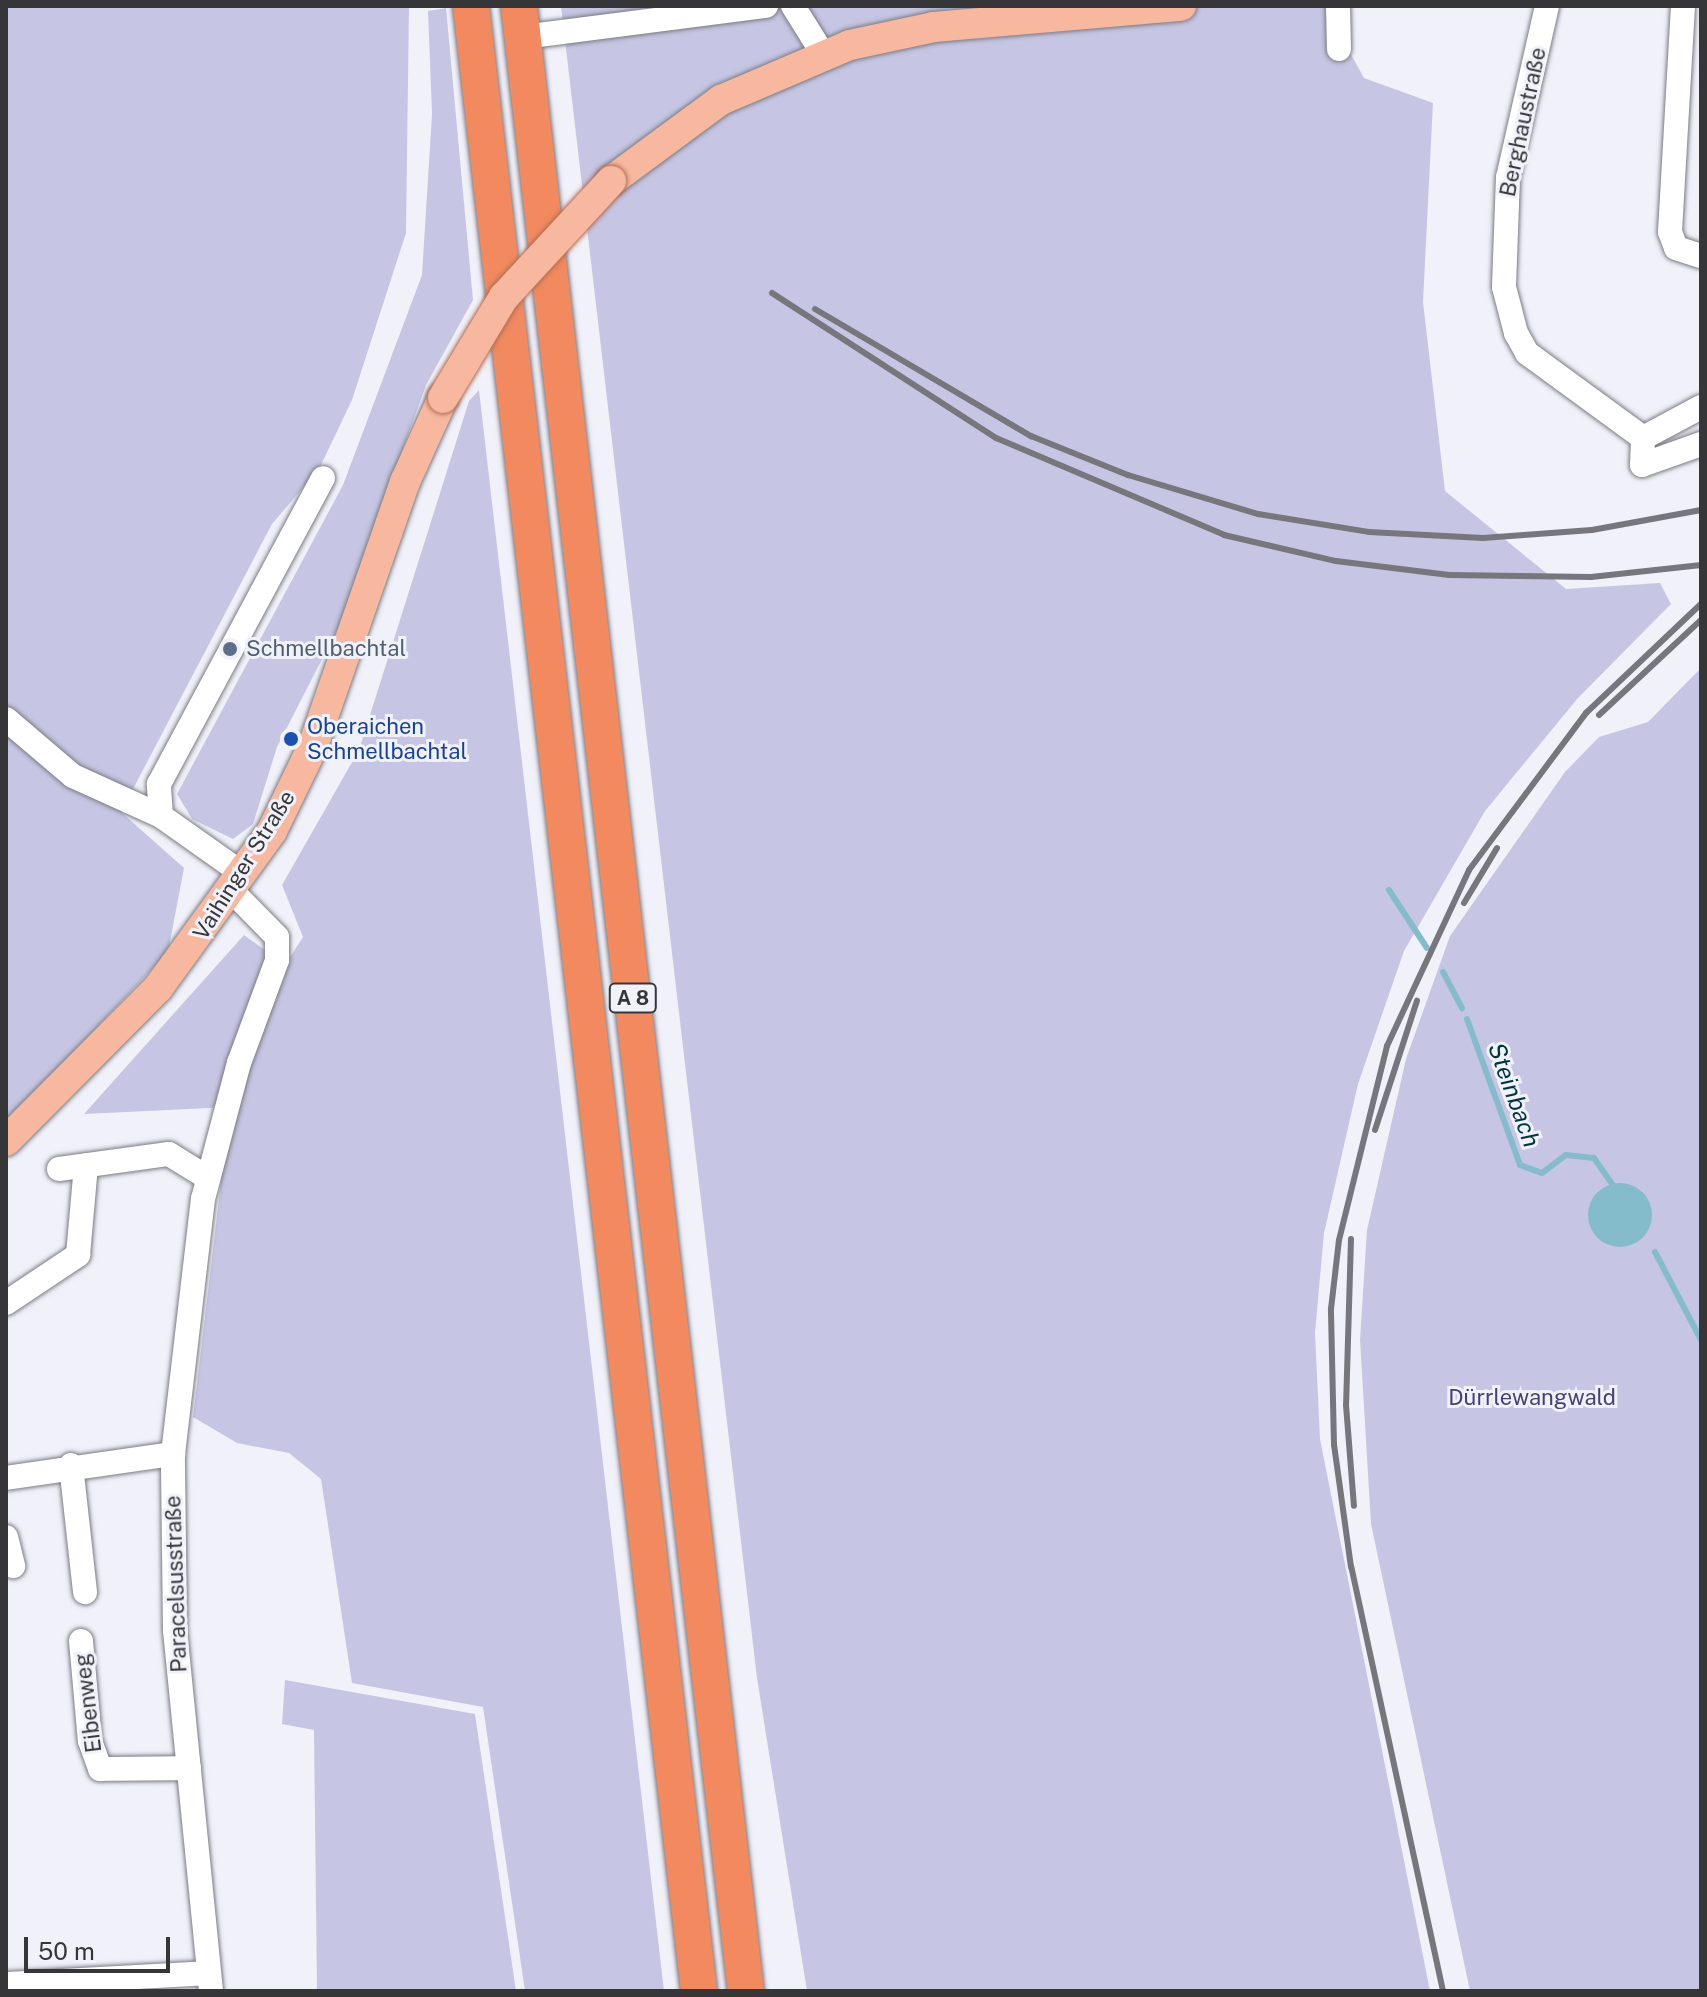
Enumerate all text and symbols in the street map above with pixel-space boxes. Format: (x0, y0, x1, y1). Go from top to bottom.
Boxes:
street label: Berghaustraße (1494, 45, 1552, 199)
place label: Schmellbachtal (246, 636, 406, 662)
marker: Schmellbachtal (221, 640, 239, 658)
place label: Oberaichen Schmellbachtal (307, 713, 467, 764)
marker: Oberaichen Schmellbachtal (282, 730, 300, 748)
street label: Vaihinger Straße (188, 786, 300, 944)
road number: A 8 (607, 982, 659, 1014)
water label: Steinbach (1482, 1039, 1546, 1151)
park label: Dürrlewangwald (1448, 1385, 1616, 1411)
street label: Paracelsusstraße (160, 1495, 192, 1673)
street label: Eibenweg (69, 1652, 107, 1754)
scale bar (28, 1921, 174, 1971)
text: 50 m (38, 1937, 95, 1965)

